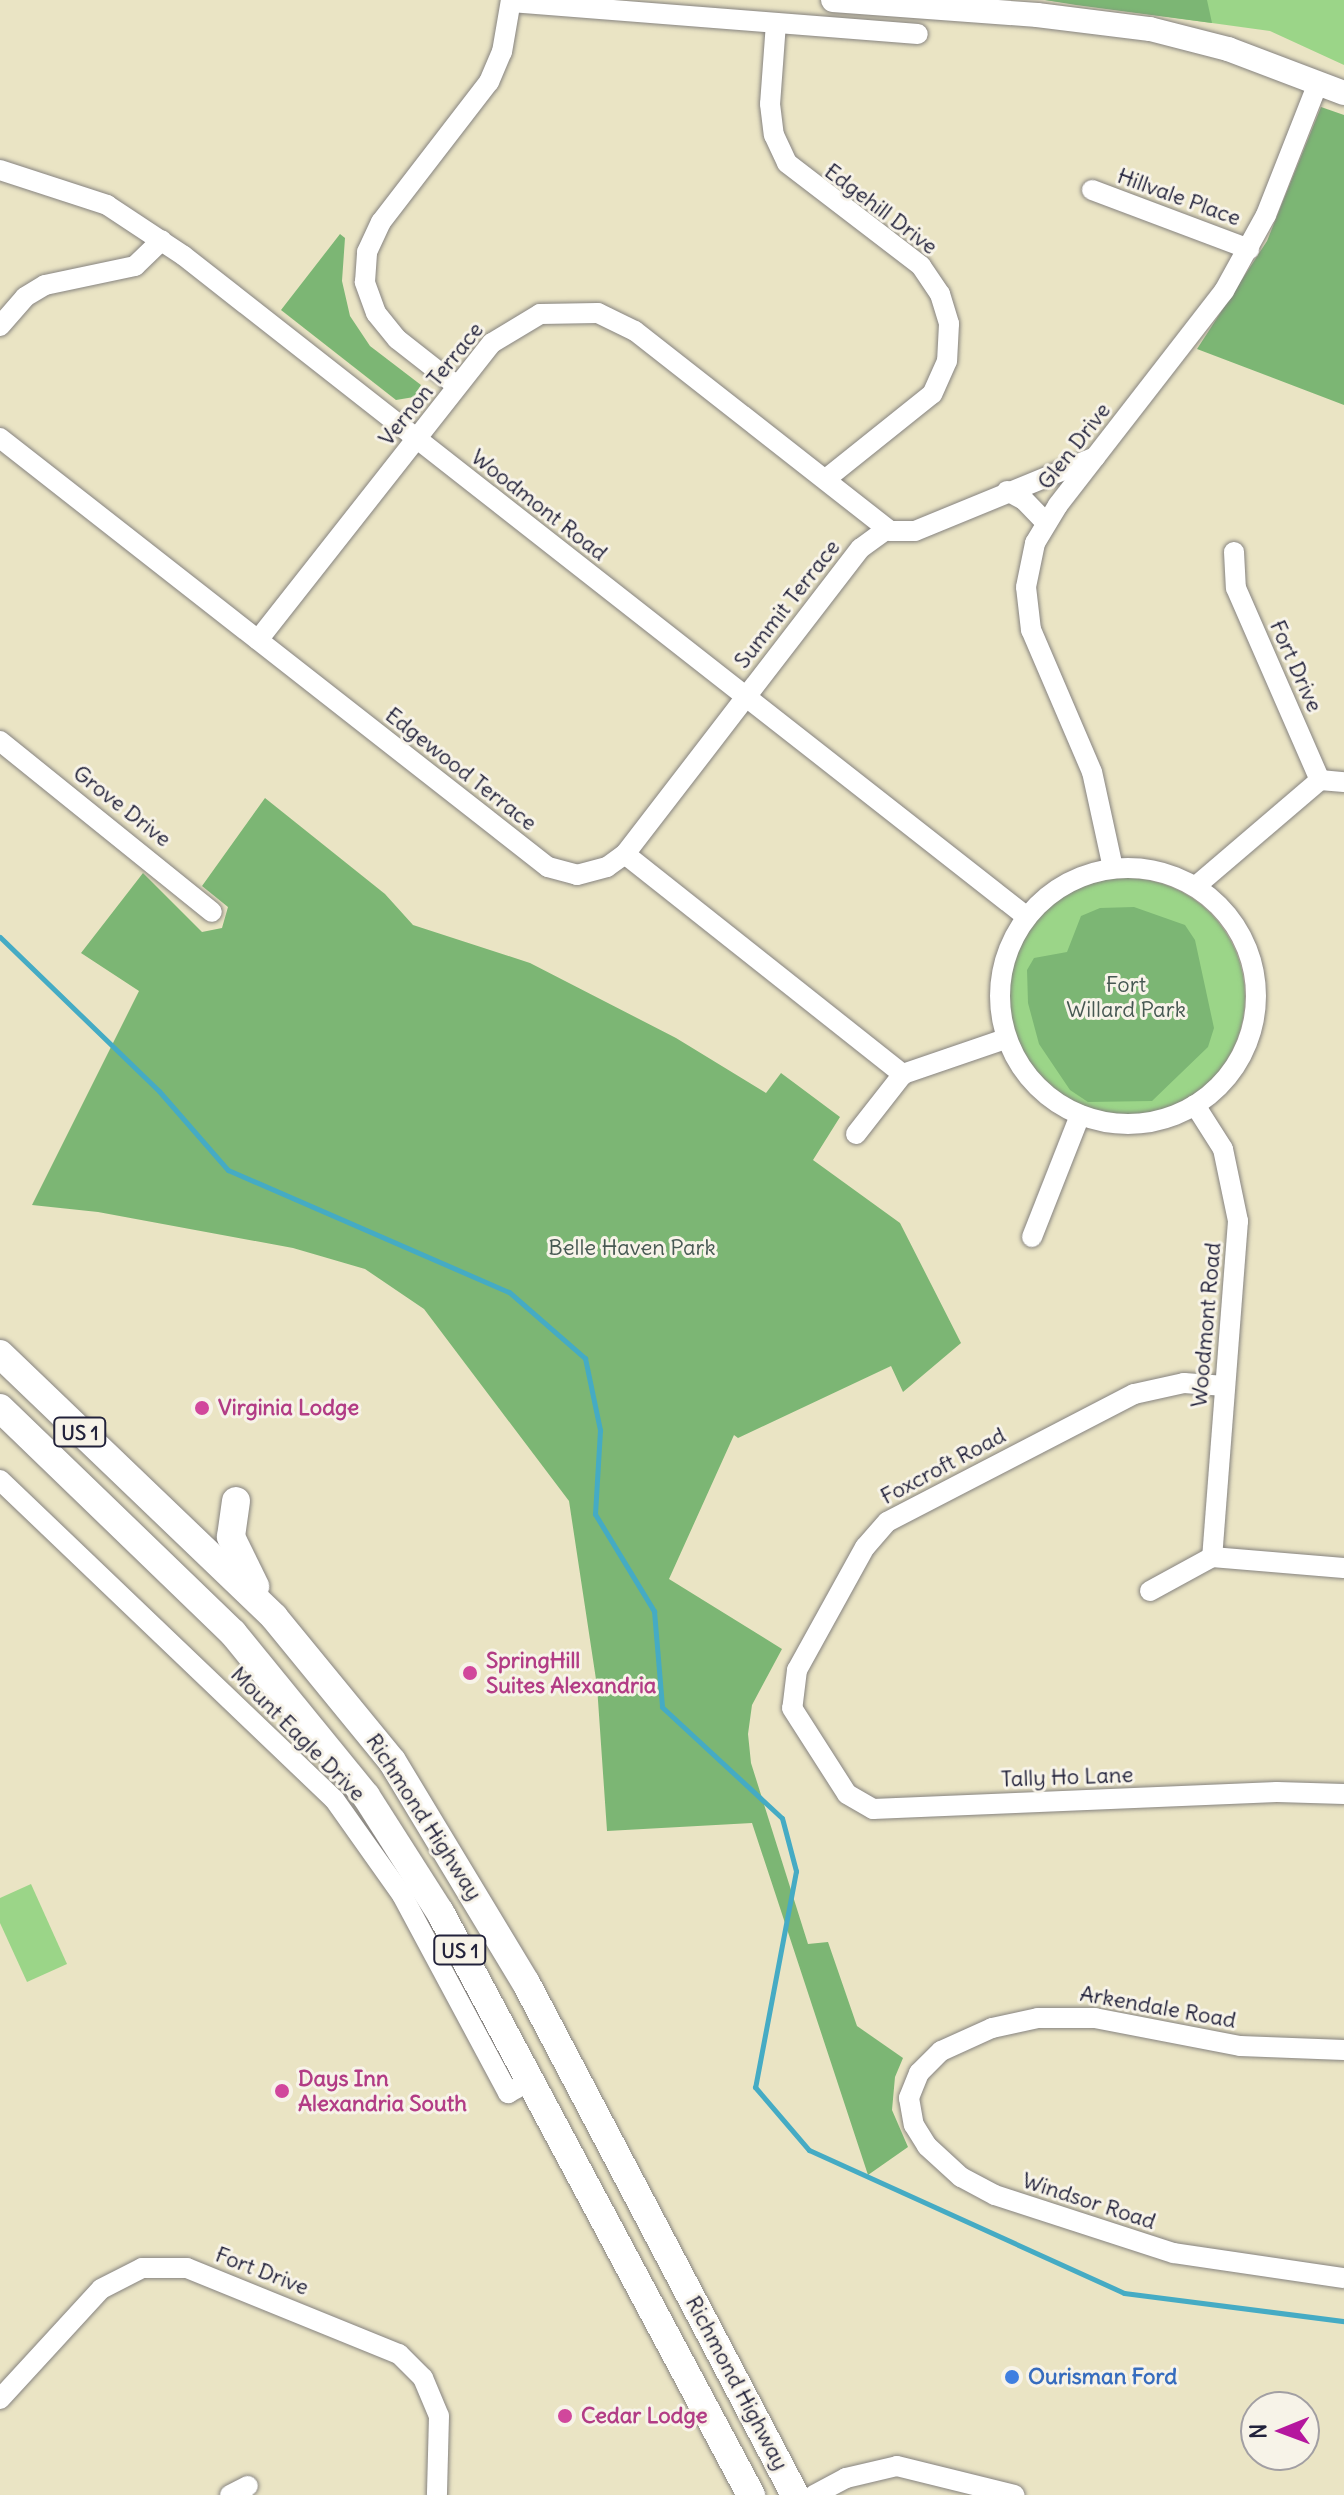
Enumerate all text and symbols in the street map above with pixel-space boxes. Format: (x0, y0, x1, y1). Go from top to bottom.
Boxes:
street label: Edgehill Drive (819, 158, 943, 260)
street label: Hillvale Place (1114, 163, 1244, 231)
street label: Vernon Terrace (373, 317, 489, 451)
street label: Glen Drive (1032, 397, 1116, 495)
street label: Woodmont Road (466, 444, 612, 566)
street label: Summit Terrace (729, 534, 845, 674)
street label: Fort Drive (1264, 616, 1328, 716)
street label: Edgewood Terrace (380, 702, 542, 836)
street label: Grove Drive (68, 760, 176, 852)
park label: Fort Willard Park (1066, 971, 1186, 1022)
park label: Belle Haven Park (548, 1235, 716, 1261)
street label: Woodmont Road (1186, 1241, 1226, 1409)
place label: Virginia Lodge (218, 1395, 359, 1421)
marker: Virginia Lodge (193, 1399, 211, 1417)
road number: US 1 (52, 1416, 108, 1448)
street label: Foxcroft Road (876, 1422, 1010, 1510)
place label: SpringHill Suites Alexandria (486, 1647, 656, 1698)
street label: Mount Eagle Drive (225, 1661, 371, 1807)
marker: SpringHill Suites Alexandria (461, 1664, 479, 1682)
street label: Richmond Highway (360, 1729, 488, 1905)
street label: Tally Ho Lane (1000, 1761, 1134, 1793)
road number: US 1 (432, 1934, 488, 1966)
street label: Arkendale Road (1078, 1980, 1238, 2034)
place label: Days Inn Alexandria South (298, 2065, 467, 2116)
marker: Days Inn Alexandria South (273, 2082, 291, 2100)
street label: Windsor Road (1019, 2167, 1159, 2235)
street label: Fort Drive (212, 2241, 312, 2301)
street label: Richmond Highway (680, 2292, 794, 2474)
place label: Ourisman Ford (1028, 2364, 1177, 2390)
marker: Ourisman Ford (1003, 2368, 1021, 2386)
north arrow (1240, 2391, 1320, 2471)
place label: Cedar Lodge (581, 2403, 708, 2429)
marker: Cedar Lodge (556, 2407, 574, 2425)
text: N (1244, 2424, 1272, 2439)

